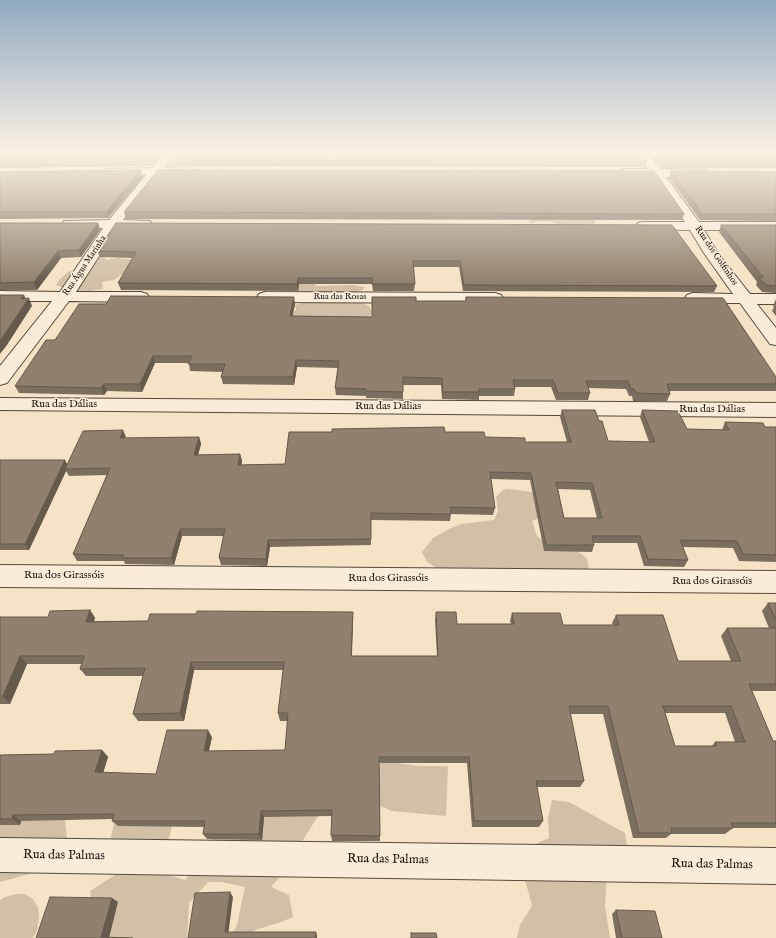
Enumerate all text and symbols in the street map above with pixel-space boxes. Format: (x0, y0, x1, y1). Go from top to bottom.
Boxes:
street label: Rua dos Golfinhos (692, 224, 740, 288)
street label: Rua Água Marinha (61, 234, 109, 298)
street label: Rua das Rosas (313, 292, 367, 302)
street label: Rua das Dálias (31, 398, 97, 412)
street label: Rua das Dálias (355, 400, 421, 414)
street label: Rua das Dálias (679, 403, 745, 417)
street label: Rua dos Girassóis (24, 569, 104, 583)
street label: Rua dos Girassóis (348, 572, 428, 586)
street label: Rua dos Girassóis (672, 575, 752, 589)
street label: Rua das Palmas (23, 847, 105, 865)
street label: Rua das Palmas (347, 851, 429, 869)
street label: Rua das Palmas (671, 856, 753, 874)

